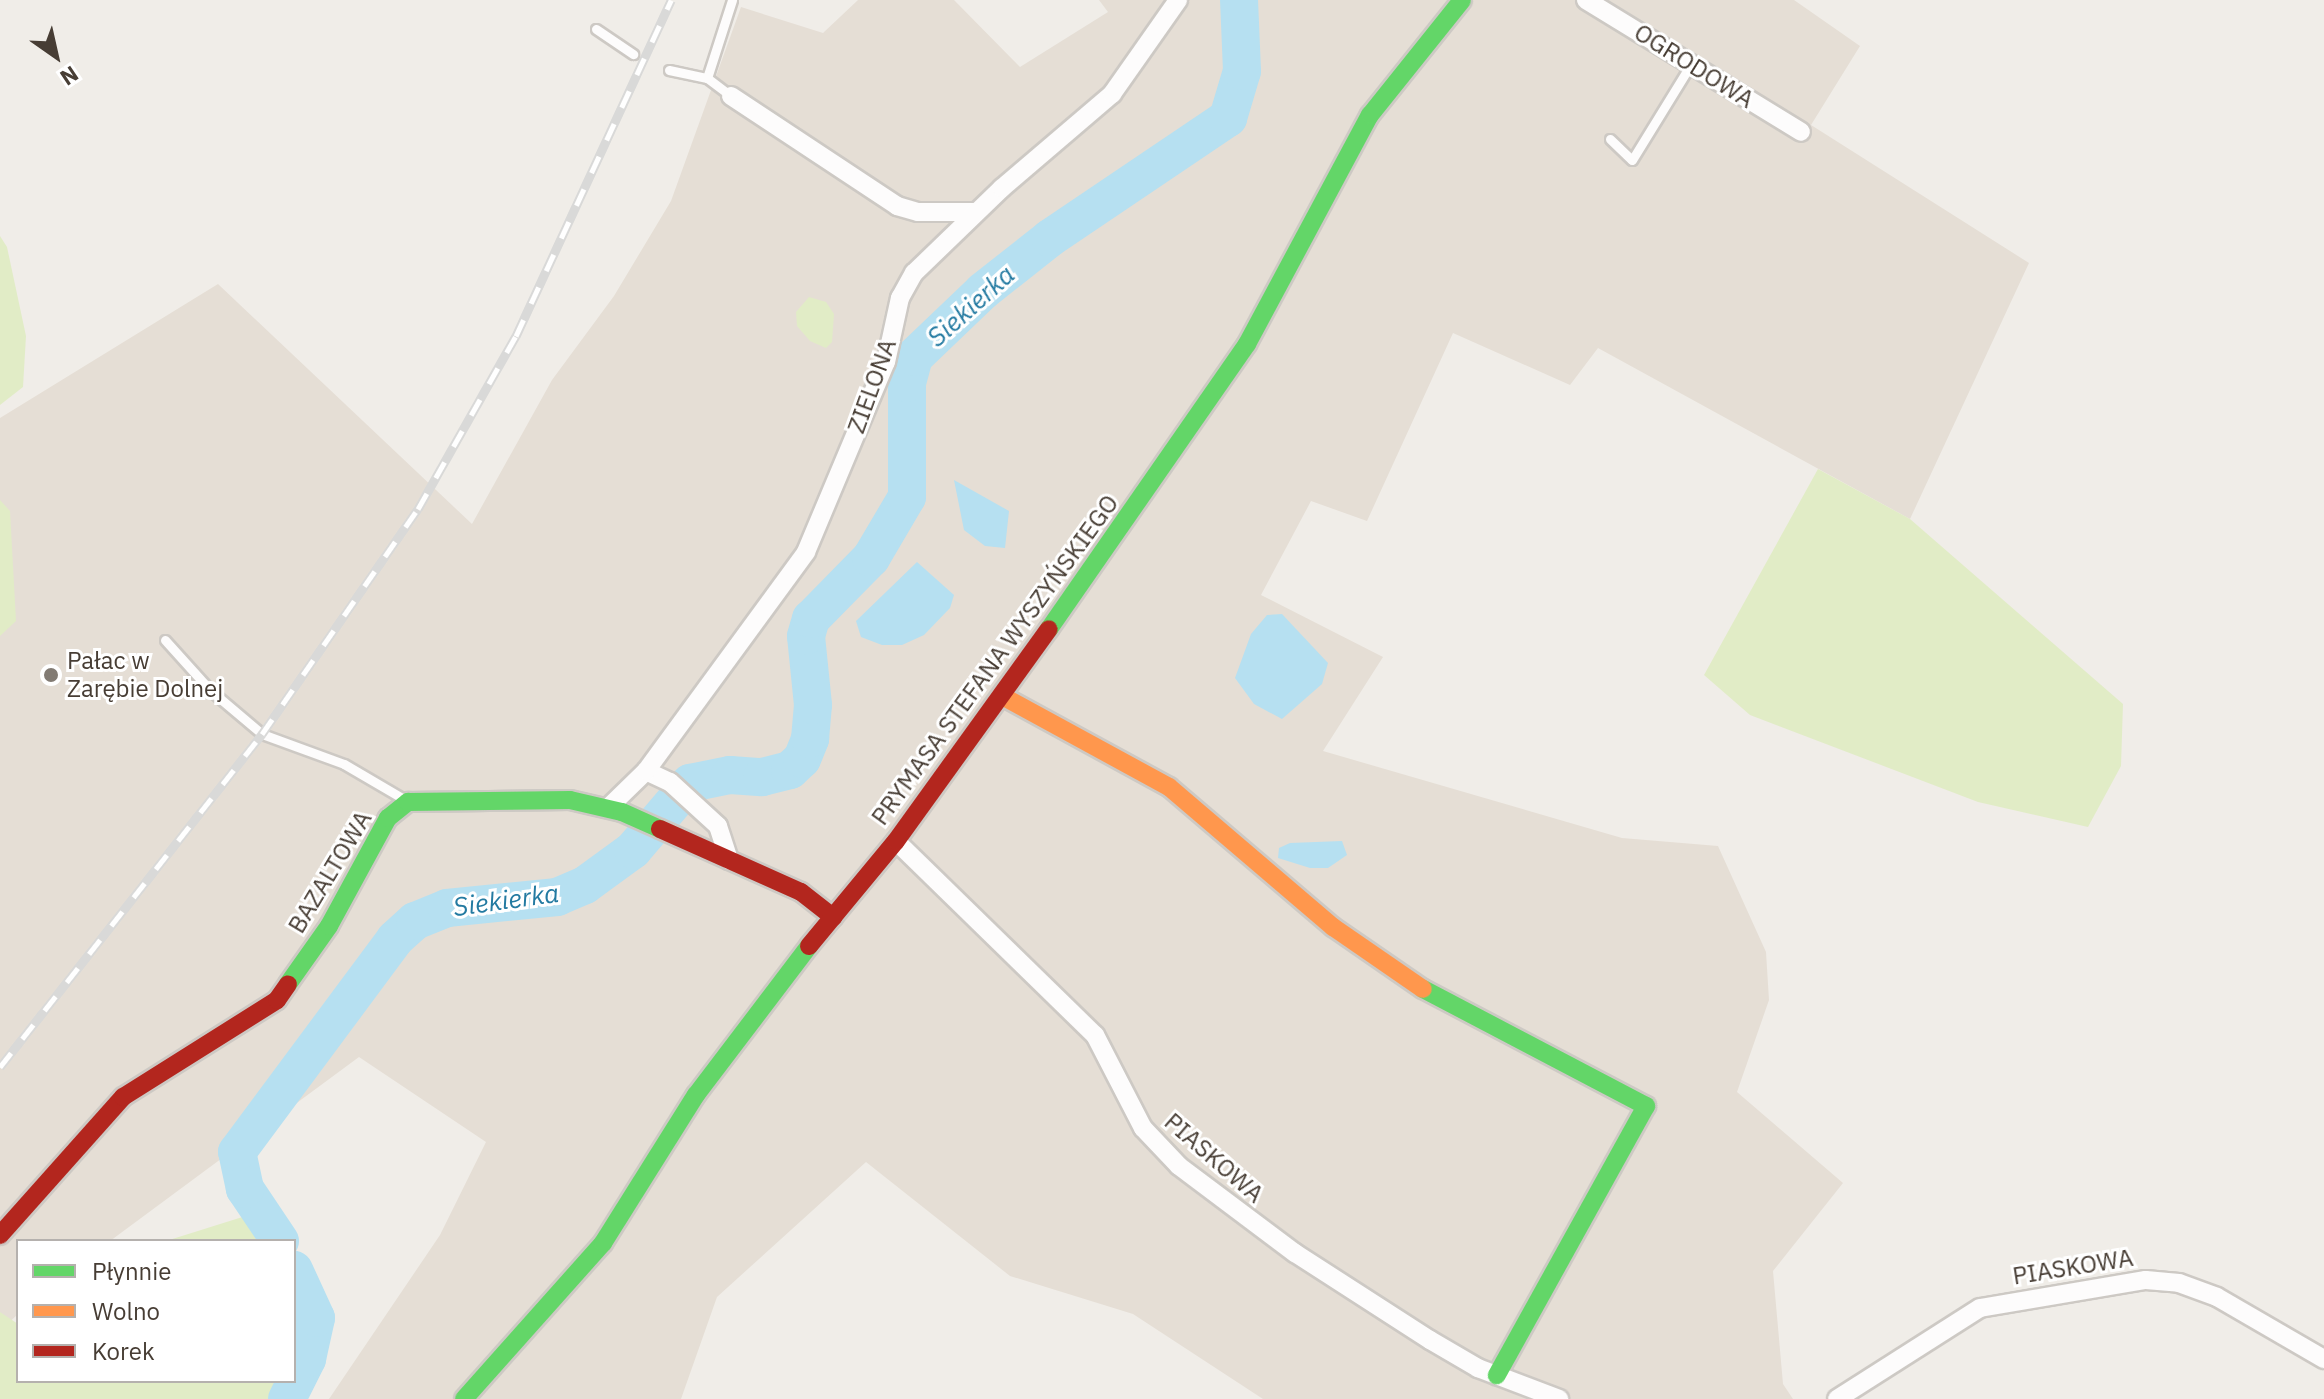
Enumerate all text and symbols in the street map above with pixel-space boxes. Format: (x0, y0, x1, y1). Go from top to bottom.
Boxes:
north arrow (16, 16, 96, 96)
street label: OGRODOWA (1629, 18, 1759, 114)
text: N (55, 60, 84, 93)
water label: Siekierka (921, 259, 1021, 353)
street label: ZIELONA (842, 335, 902, 437)
street label: PRYMASA STEFANA WYSZYŃSKIEGO (866, 489, 1124, 831)
place label: Pałac w Zarębie Dolnej (67, 647, 223, 703)
marker: Pałac w Zarębie Dolnej (42, 666, 60, 684)
street label: BAZALTOWA (282, 806, 378, 938)
water label: Siekierka (451, 877, 561, 923)
street label: PIASKOWA (1159, 1107, 1269, 1209)
legend (16, 1239, 296, 1383)
street label: PIASKOWA (2011, 1243, 2135, 1291)
text: Płynnie (92, 1255, 171, 1287)
text: Wolno (92, 1295, 160, 1327)
text: Korek (92, 1335, 155, 1367)

